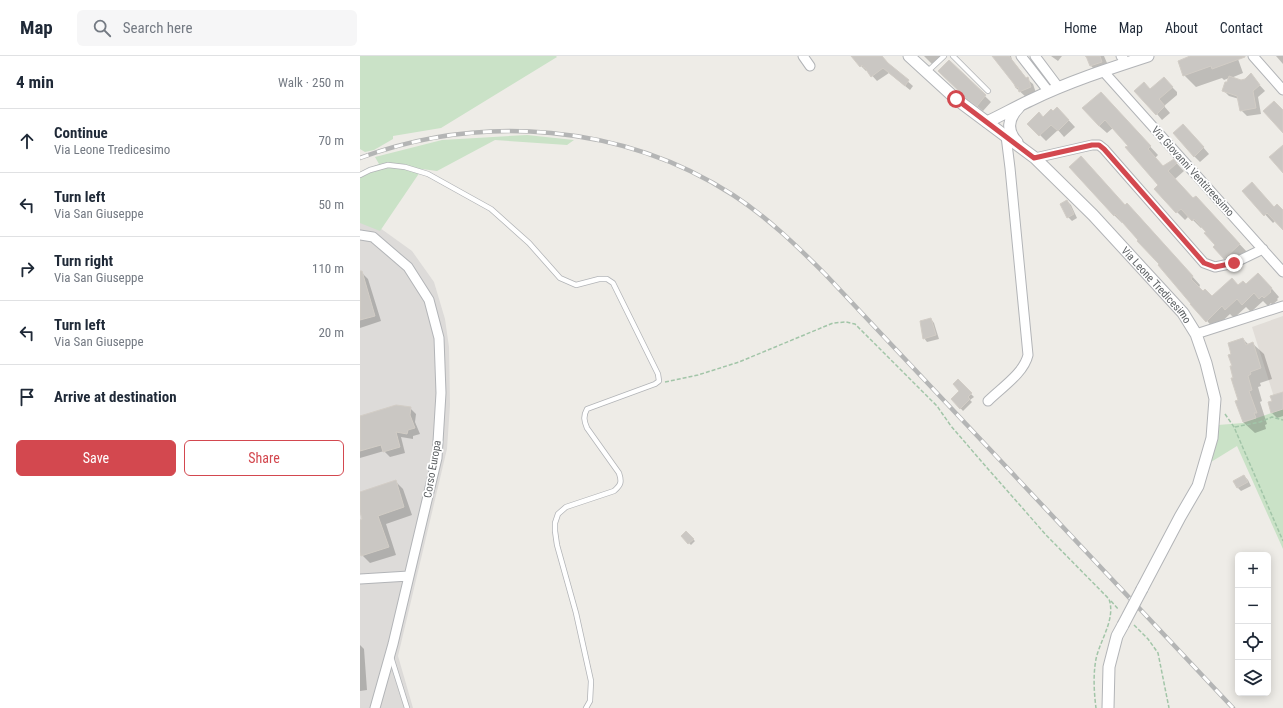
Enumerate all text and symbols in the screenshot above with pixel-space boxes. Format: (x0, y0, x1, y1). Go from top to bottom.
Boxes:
search box (77, 10, 357, 46)
text: Map (20, 16, 53, 39)
icon: search (91, 17, 113, 39)
text: Search here (123, 19, 193, 37)
text: Home (1064, 20, 1097, 36)
text: Map (1119, 20, 1143, 36)
text: About (1165, 20, 1198, 36)
text: Contact (1220, 20, 1263, 36)
text: 4 min (16, 72, 54, 92)
text: Walk · 250 m (278, 75, 344, 90)
route start (947, 90, 965, 108)
text: Continue (54, 124, 108, 142)
street label: Via Giovanni Ventitreesimo (1149, 124, 1237, 219)
icon: ahead (16, 130, 38, 152)
text: 70 m (318, 133, 344, 148)
text: Via Leone Tredicesimo (54, 142, 170, 157)
text: Turn left (54, 188, 105, 206)
icon: left (16, 194, 38, 216)
text: 50 m (318, 197, 344, 212)
text: Via San Giuseppe (54, 206, 144, 221)
street label: Via Leone Tredicesimo (1118, 244, 1194, 326)
text: Turn right (54, 252, 113, 270)
route end (1225, 254, 1243, 272)
icon: right (16, 258, 38, 280)
text: 110 m (312, 261, 344, 276)
text: Via San Giuseppe (54, 270, 144, 285)
text: Turn left (54, 316, 105, 334)
icon: left (16, 322, 38, 344)
text: 20 m (318, 325, 344, 340)
text: Via San Giuseppe (54, 334, 144, 349)
icon: arrive (16, 386, 38, 408)
text: Arrive at destination (54, 388, 177, 406)
street label: Corso Europa (421, 439, 444, 499)
button: Save (16, 440, 176, 476)
button: Share (184, 440, 344, 476)
map controls (1235, 552, 1271, 696)
button: + (1235, 552, 1271, 588)
button: − (1235, 588, 1271, 624)
button: locate (1235, 624, 1271, 660)
button: layers (1235, 660, 1271, 696)

